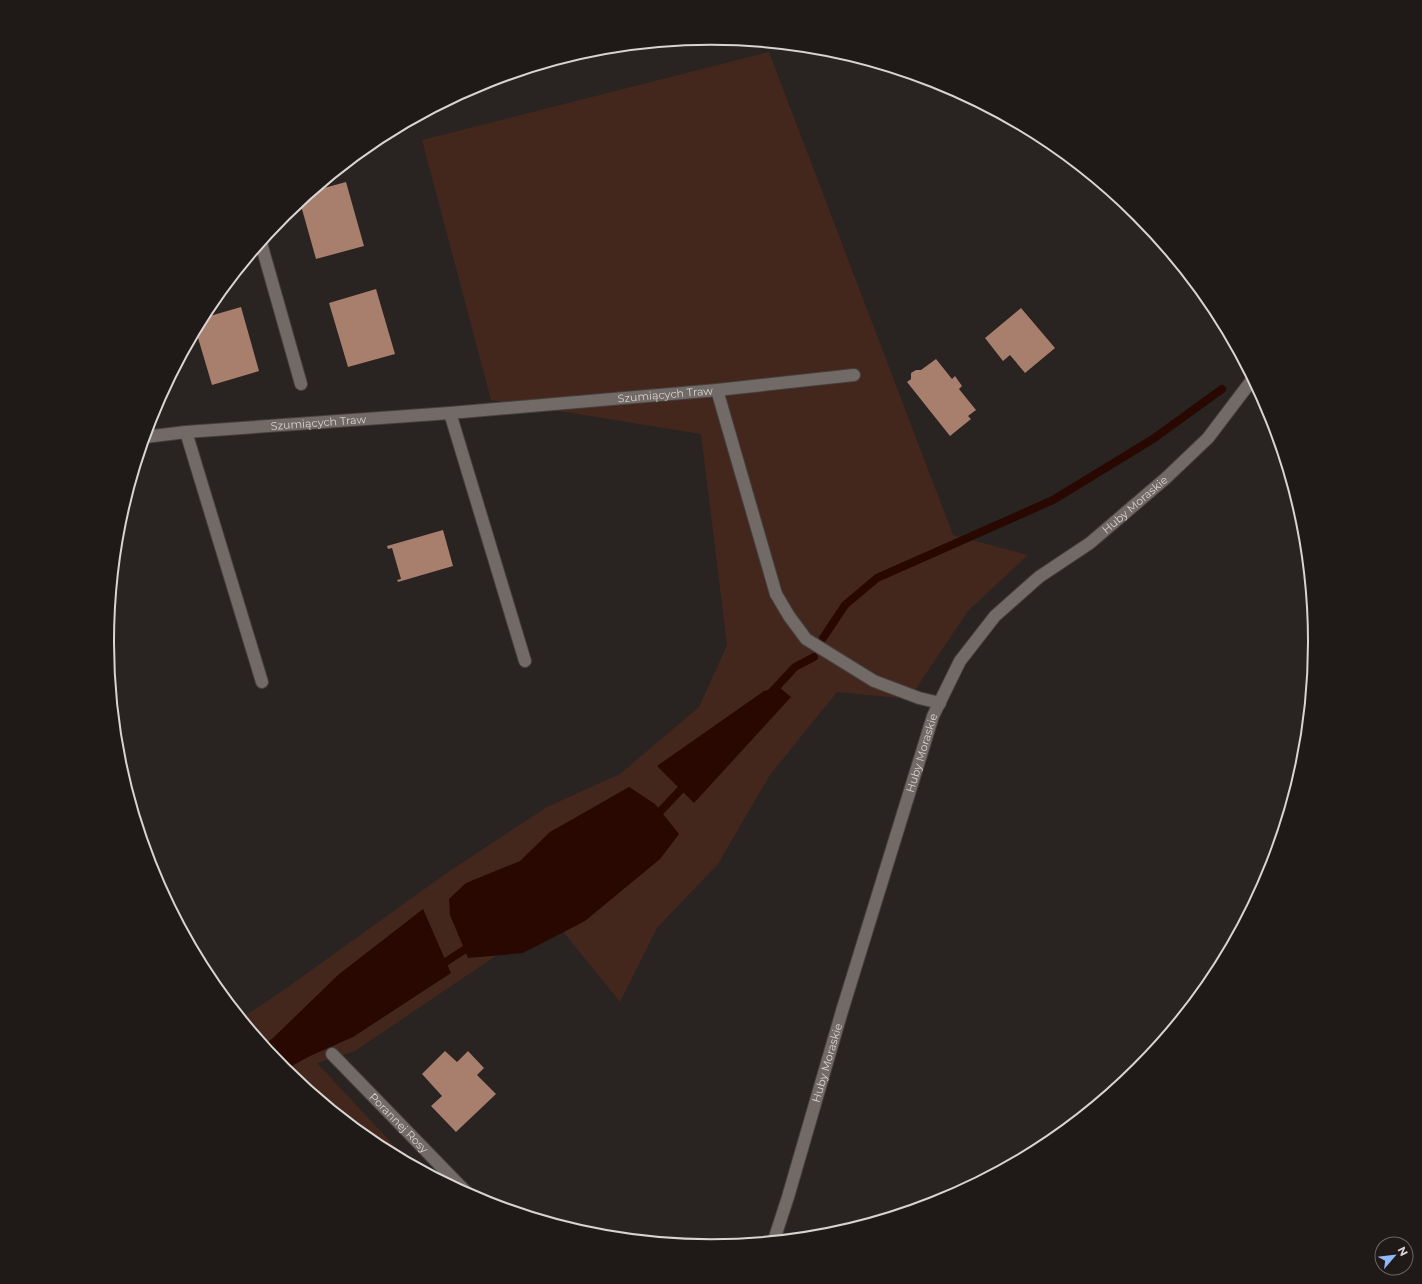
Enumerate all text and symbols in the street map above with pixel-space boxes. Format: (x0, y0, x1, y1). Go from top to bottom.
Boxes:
street label: Szumiących Traw (617, 383, 714, 406)
street label: Szumiących Traw (270, 412, 367, 433)
street label: Huby Moraskie (1099, 472, 1171, 537)
street label: Huby Moraskie (903, 711, 940, 794)
street label: Huby Moraskie (809, 1021, 845, 1104)
street label: Porannej Rosy (366, 1090, 431, 1156)
north arrow (1374, 1236, 1414, 1276)
text: N (1395, 1244, 1411, 1259)

